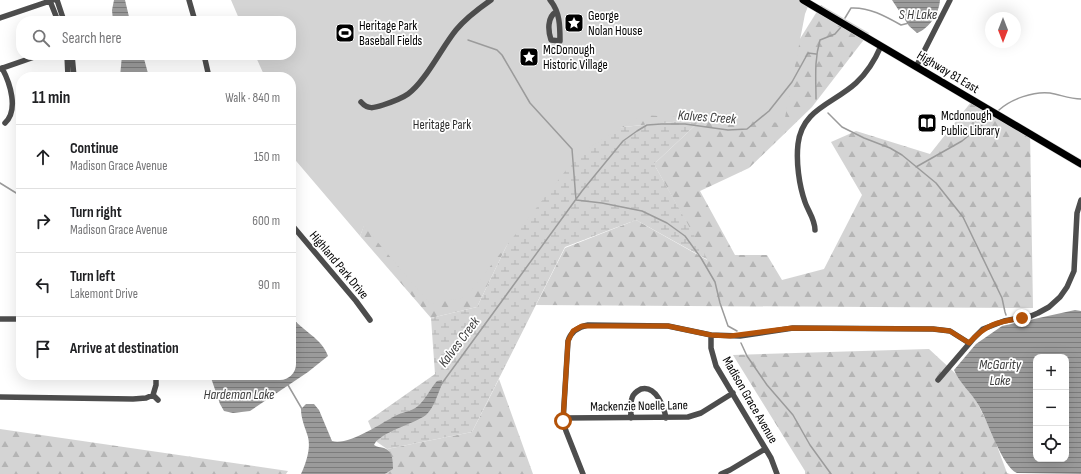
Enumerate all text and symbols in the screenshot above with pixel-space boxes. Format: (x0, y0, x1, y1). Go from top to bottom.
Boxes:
water label: S H Lake (899, 6, 938, 23)
place label: George Nolan House (588, 8, 642, 39)
place icon: George Nolan House (563, 12, 585, 34)
north arrow (985, 12, 1021, 48)
search box (16, 16, 296, 60)
place label: Heritage Park Baseball Fields (359, 18, 423, 49)
sports icon: Heritage Park Baseball Fields (334, 22, 356, 44)
icon: search (30, 27, 52, 49)
text: Search here (62, 29, 122, 48)
place label: McDonough Historic Village (543, 42, 608, 73)
place icon: McDonough Historic Village (518, 46, 540, 68)
street label: Highway 81 East (914, 47, 982, 97)
text: 11 min (32, 88, 70, 108)
text: Walk · 840 m (225, 90, 280, 106)
water label: Kalves Creek (677, 106, 737, 128)
place label: Mcdonough Public Library (941, 108, 1000, 139)
library icon: Mcdonough Public Library (916, 112, 938, 134)
park label: Heritage Park (413, 117, 471, 133)
text: Continue (70, 139, 119, 158)
icon: ahead (32, 146, 54, 168)
text: 150 m (254, 149, 280, 165)
text: Madison Grace Avenue (70, 158, 168, 174)
text: Turn right (70, 203, 122, 222)
icon: right (32, 210, 54, 232)
text: 600 m (252, 213, 280, 229)
text: Madison Grace Avenue (70, 222, 168, 238)
street label: Highland Park Drive (306, 228, 372, 302)
text: Turn left (70, 267, 115, 286)
icon: left (32, 274, 54, 296)
text: 90 m (258, 277, 280, 293)
text: Lakemont Drive (70, 286, 138, 302)
route end (1013, 309, 1031, 327)
water label: Kalves Creek (435, 313, 484, 370)
icon: arrive (32, 338, 54, 360)
text: Arrive at destination (70, 339, 179, 358)
street label: Madison Grace Avenue (719, 354, 781, 446)
map controls (1033, 354, 1069, 462)
button: + (1033, 354, 1069, 390)
water label: McGarity Lake (979, 356, 1022, 389)
water label: Hardeman Lake (203, 386, 275, 403)
button: − (1033, 390, 1069, 426)
street label: Mackenzie Noelle Lane (590, 397, 688, 415)
route start (554, 412, 572, 430)
button: locate (1033, 426, 1069, 462)

